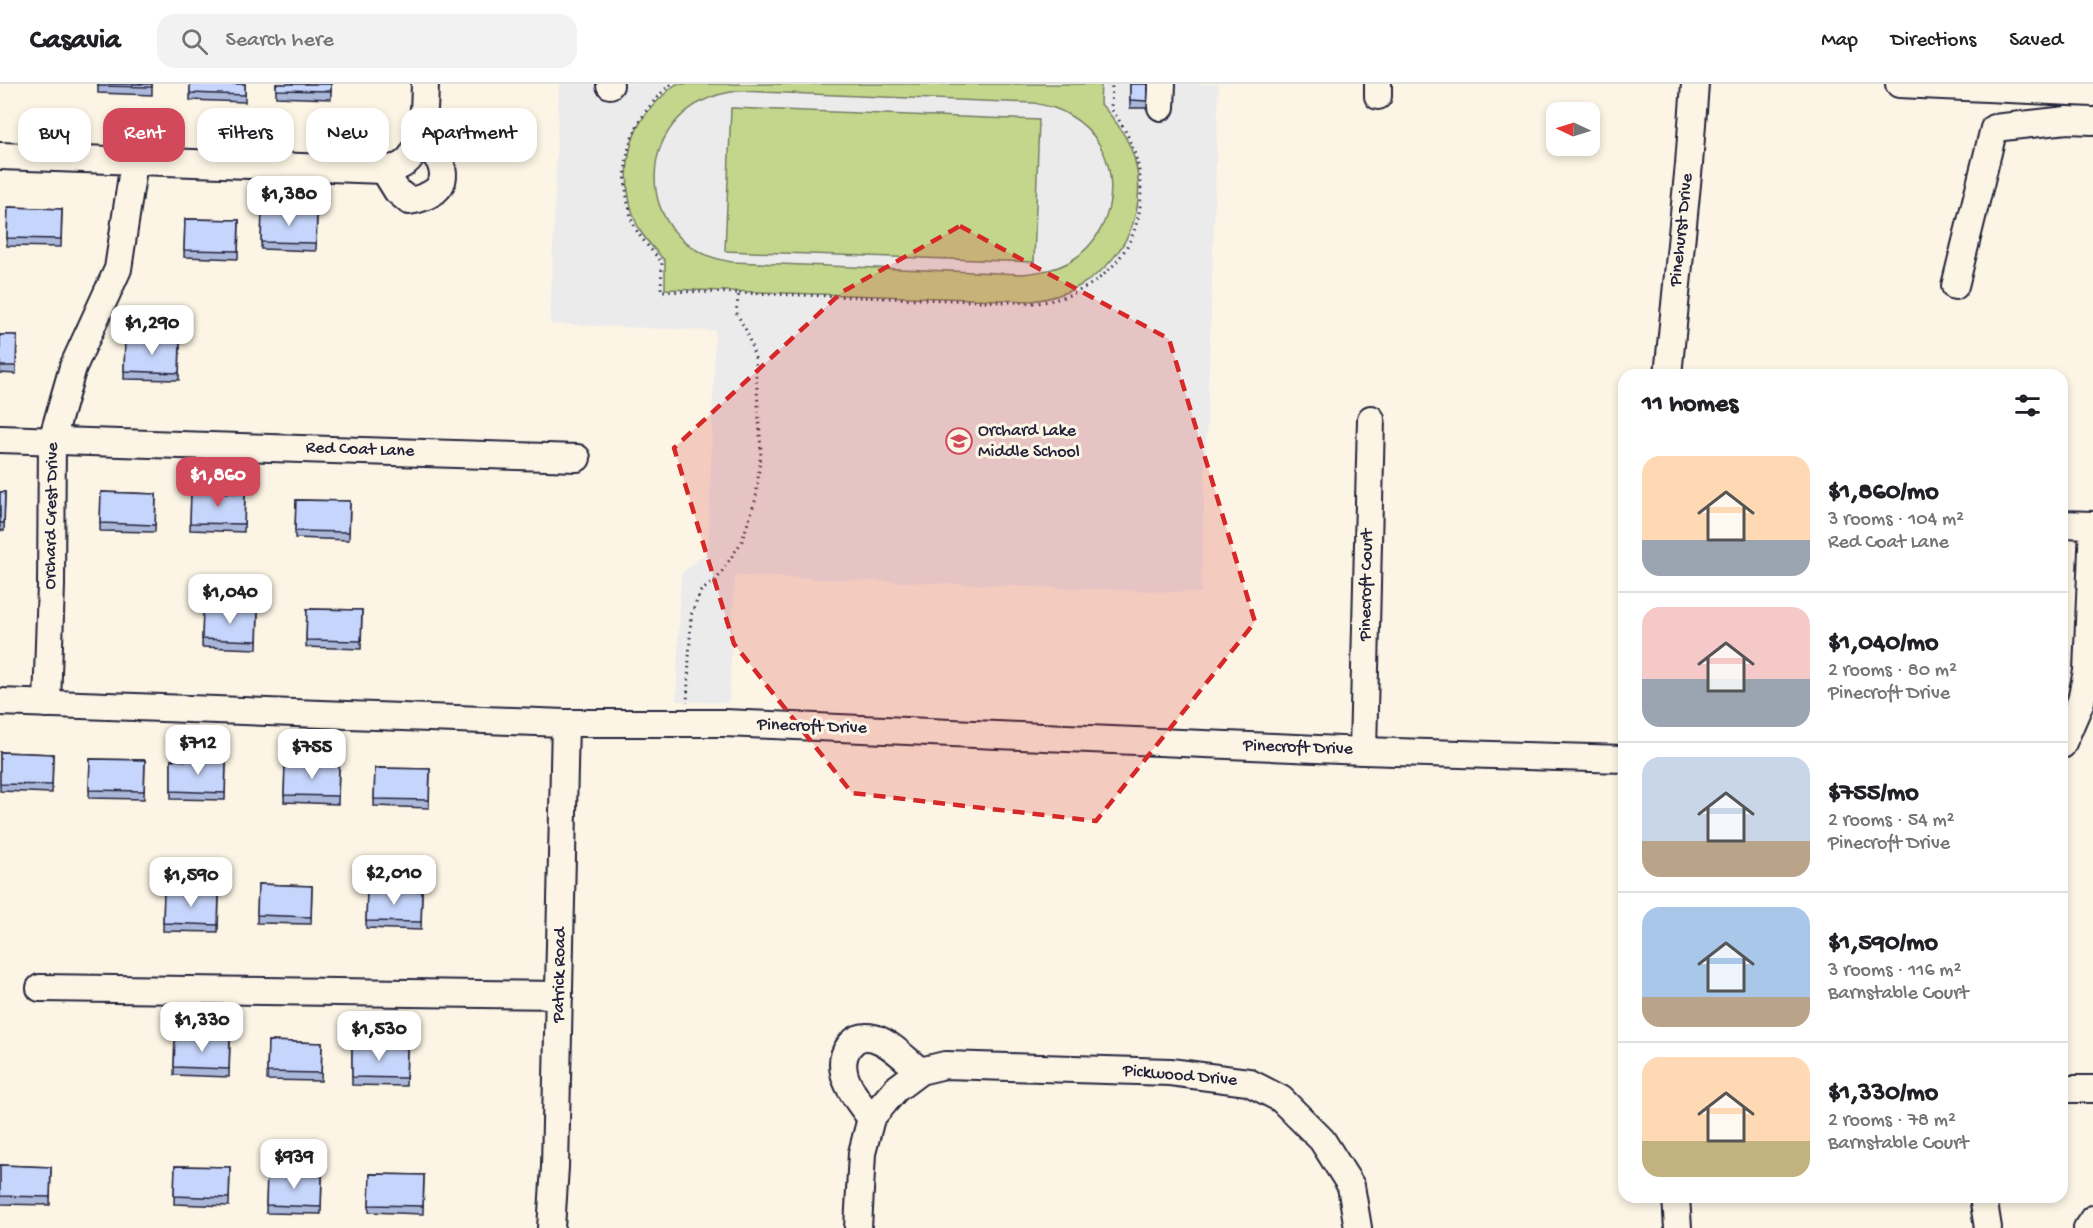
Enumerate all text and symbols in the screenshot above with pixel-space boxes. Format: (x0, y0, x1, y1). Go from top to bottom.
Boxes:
search box (157, 14, 577, 68)
text: Casavia (30, 25, 121, 58)
icon: search (178, 25, 211, 58)
text: Search here (226, 28, 334, 54)
text: Map (1821, 29, 1858, 54)
text: Directions (1891, 29, 1976, 54)
text: Saved (2009, 29, 2063, 54)
north arrow (1546, 102, 1600, 156)
map controls (1546, 102, 1600, 156)
chip: Buy (18, 108, 91, 162)
chip: Rent (103, 108, 185, 162)
chip: Filters (197, 108, 294, 162)
chip: New (306, 108, 389, 162)
chip: Apartment (401, 108, 537, 162)
street label: Pinehurst Drive (1666, 172, 1698, 289)
pin: $1,380 (240, 176, 338, 227)
text: $1,380 (261, 184, 317, 207)
pin: $1,290 (103, 305, 201, 356)
text: $1,290 (125, 313, 179, 336)
icon: filters (2011, 389, 2044, 422)
text: 11 homes (1642, 390, 1738, 421)
place label: Orchard Lake Middle School (978, 421, 1080, 463)
school or university icon: Orchard Lake Middle School (944, 426, 974, 456)
street label: Red Coat Lane (305, 438, 415, 462)
street label: Orchard Crest Drive (40, 442, 64, 590)
pin: $1,860 (169, 457, 267, 508)
text: $1,860 (190, 465, 246, 488)
text: $1,860/mo (1828, 478, 1939, 509)
icon: home (1690, 480, 1762, 552)
text: 3 rooms · 104 m² (1828, 509, 1964, 532)
street label: Pinecroft Court (1356, 527, 1379, 642)
text: Red Coat Lane (1828, 532, 1949, 555)
pin: $1,040 (181, 574, 279, 625)
text: $1,040 (202, 582, 258, 605)
text: $1,040/mo (1828, 629, 1938, 660)
icon: home (1690, 631, 1762, 703)
text: 2 rooms · 80 m² (1828, 660, 1957, 683)
text: Pinecroft Drive (1828, 683, 1950, 706)
street label: Pinecroft Drive (756, 715, 868, 739)
pin: $712 (162, 725, 234, 776)
pin: $755 (276, 729, 348, 780)
text: $712 (179, 733, 217, 756)
street label: Pinecroft Drive (1242, 736, 1354, 760)
text: $755 (292, 737, 332, 760)
text: $755/mo (1828, 779, 1919, 810)
icon: home (1690, 781, 1762, 853)
text: 2 rooms · 54 m² (1828, 810, 1955, 833)
text: Pinecroft Drive (1828, 833, 1950, 856)
pin: $2,010 (345, 855, 443, 906)
pin: $1,590 (142, 857, 240, 908)
text: $2,010 (366, 863, 422, 886)
text: $1,590 (163, 865, 219, 888)
street label: Patrick Road (549, 926, 571, 1024)
text: $1,590/mo (1828, 929, 1938, 960)
icon: home (1690, 931, 1762, 1003)
text: 3 rooms · 116 m² (1828, 960, 1961, 983)
text: Barnstable Court (1828, 983, 1968, 1006)
pin: $1,330 (153, 1002, 251, 1053)
text: $1,330 (174, 1010, 230, 1033)
pin: $1,530 (330, 1011, 428, 1062)
text: $1,530 (351, 1019, 407, 1042)
street label: Pickwood Drive (1121, 1060, 1239, 1092)
text: $1,330/mo (1828, 1079, 1938, 1110)
icon: home (1690, 1081, 1762, 1153)
text: 2 rooms · 78 m² (1828, 1110, 1956, 1133)
text: Barnstable Court (1828, 1133, 1968, 1156)
pin: $939 (258, 1139, 330, 1190)
text: $939 (274, 1147, 314, 1170)

